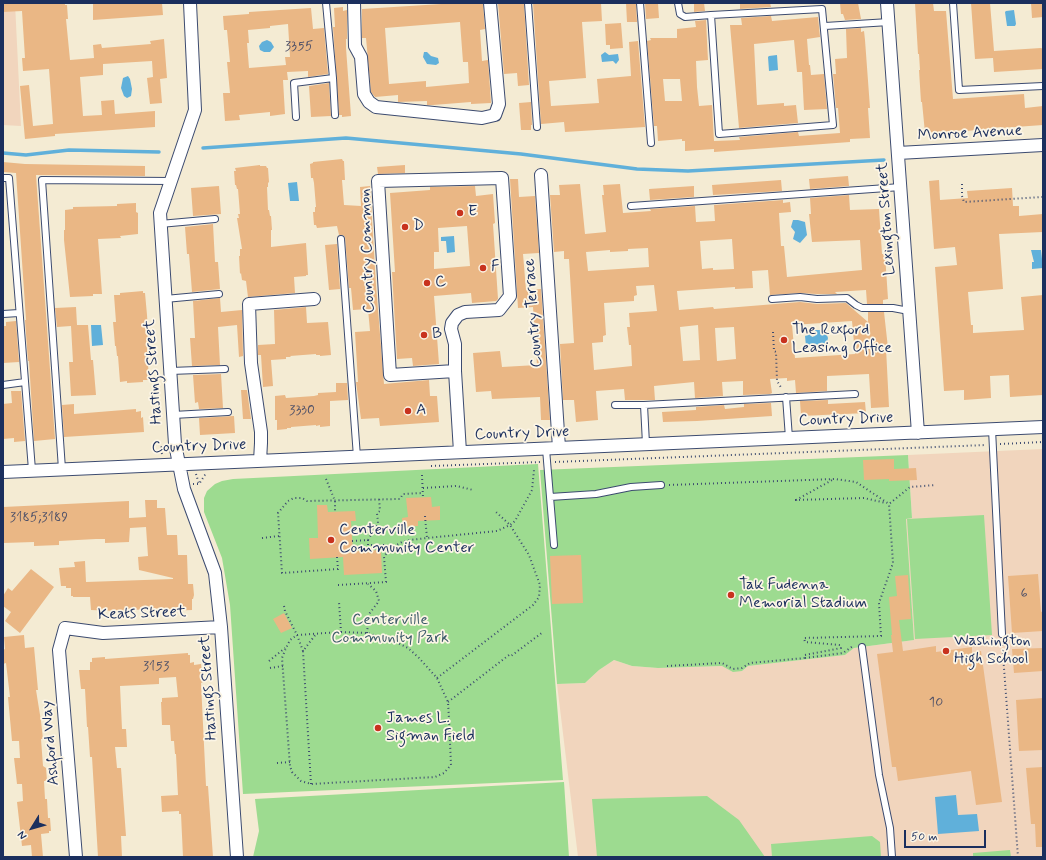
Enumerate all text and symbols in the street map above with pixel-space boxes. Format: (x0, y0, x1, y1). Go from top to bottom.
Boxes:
house number: 3355 (285, 39, 313, 55)
street label: Monroe Avenue (917, 122, 1023, 146)
street label: Lexington Street (873, 162, 901, 276)
street label: Country Common (356, 188, 380, 314)
place label: E (468, 203, 477, 223)
marker: E (455, 208, 465, 218)
place label: D (413, 217, 424, 237)
marker: D (400, 222, 410, 232)
place label: F (491, 258, 499, 278)
street label: Country Terrace (521, 258, 547, 368)
marker: F (478, 263, 488, 273)
place label: C (435, 273, 446, 293)
marker: C (422, 278, 432, 288)
street label: Hastings Street (141, 319, 167, 425)
place label: The Rexford Leasing Office (792, 321, 892, 359)
place label: B (432, 325, 442, 345)
marker: B (419, 330, 429, 340)
marker: The Rexford Leasing Office (779, 335, 789, 345)
place label: A (416, 401, 426, 421)
house number: 3330 (289, 403, 315, 419)
marker: A (403, 406, 413, 416)
street label: Country Drive (798, 409, 894, 431)
street label: Country Drive (474, 423, 570, 445)
street label: Country Drive (151, 436, 247, 458)
house number: 3185;3189 (10, 510, 68, 526)
place label: Centerville Community Center (339, 521, 474, 559)
marker: Centerville Community Center (326, 535, 336, 545)
place label: Tak Fudenna Memorial Stadium (739, 576, 867, 614)
house number: 6 (1020, 586, 1028, 602)
marker: Tak Fudenna Memorial Stadium (726, 590, 736, 600)
street label: Keats Street (97, 603, 187, 625)
park label: Centerville Community Park (331, 611, 449, 649)
place label: Washington High School (954, 632, 1031, 670)
street label: Hastings Street (196, 635, 222, 741)
marker: Washington High School (941, 646, 951, 656)
house number: 3153 (143, 659, 169, 675)
house number: 10 (929, 695, 943, 711)
street label: Ashford Way (38, 700, 64, 786)
place label: James L. Sigman Field (386, 709, 475, 747)
marker: James L. Sigman Field (373, 723, 383, 733)
north arrow (12, 808, 52, 848)
scale bar (906, 822, 988, 848)
text: N (15, 828, 30, 842)
text: 50 m (911, 829, 938, 845)

